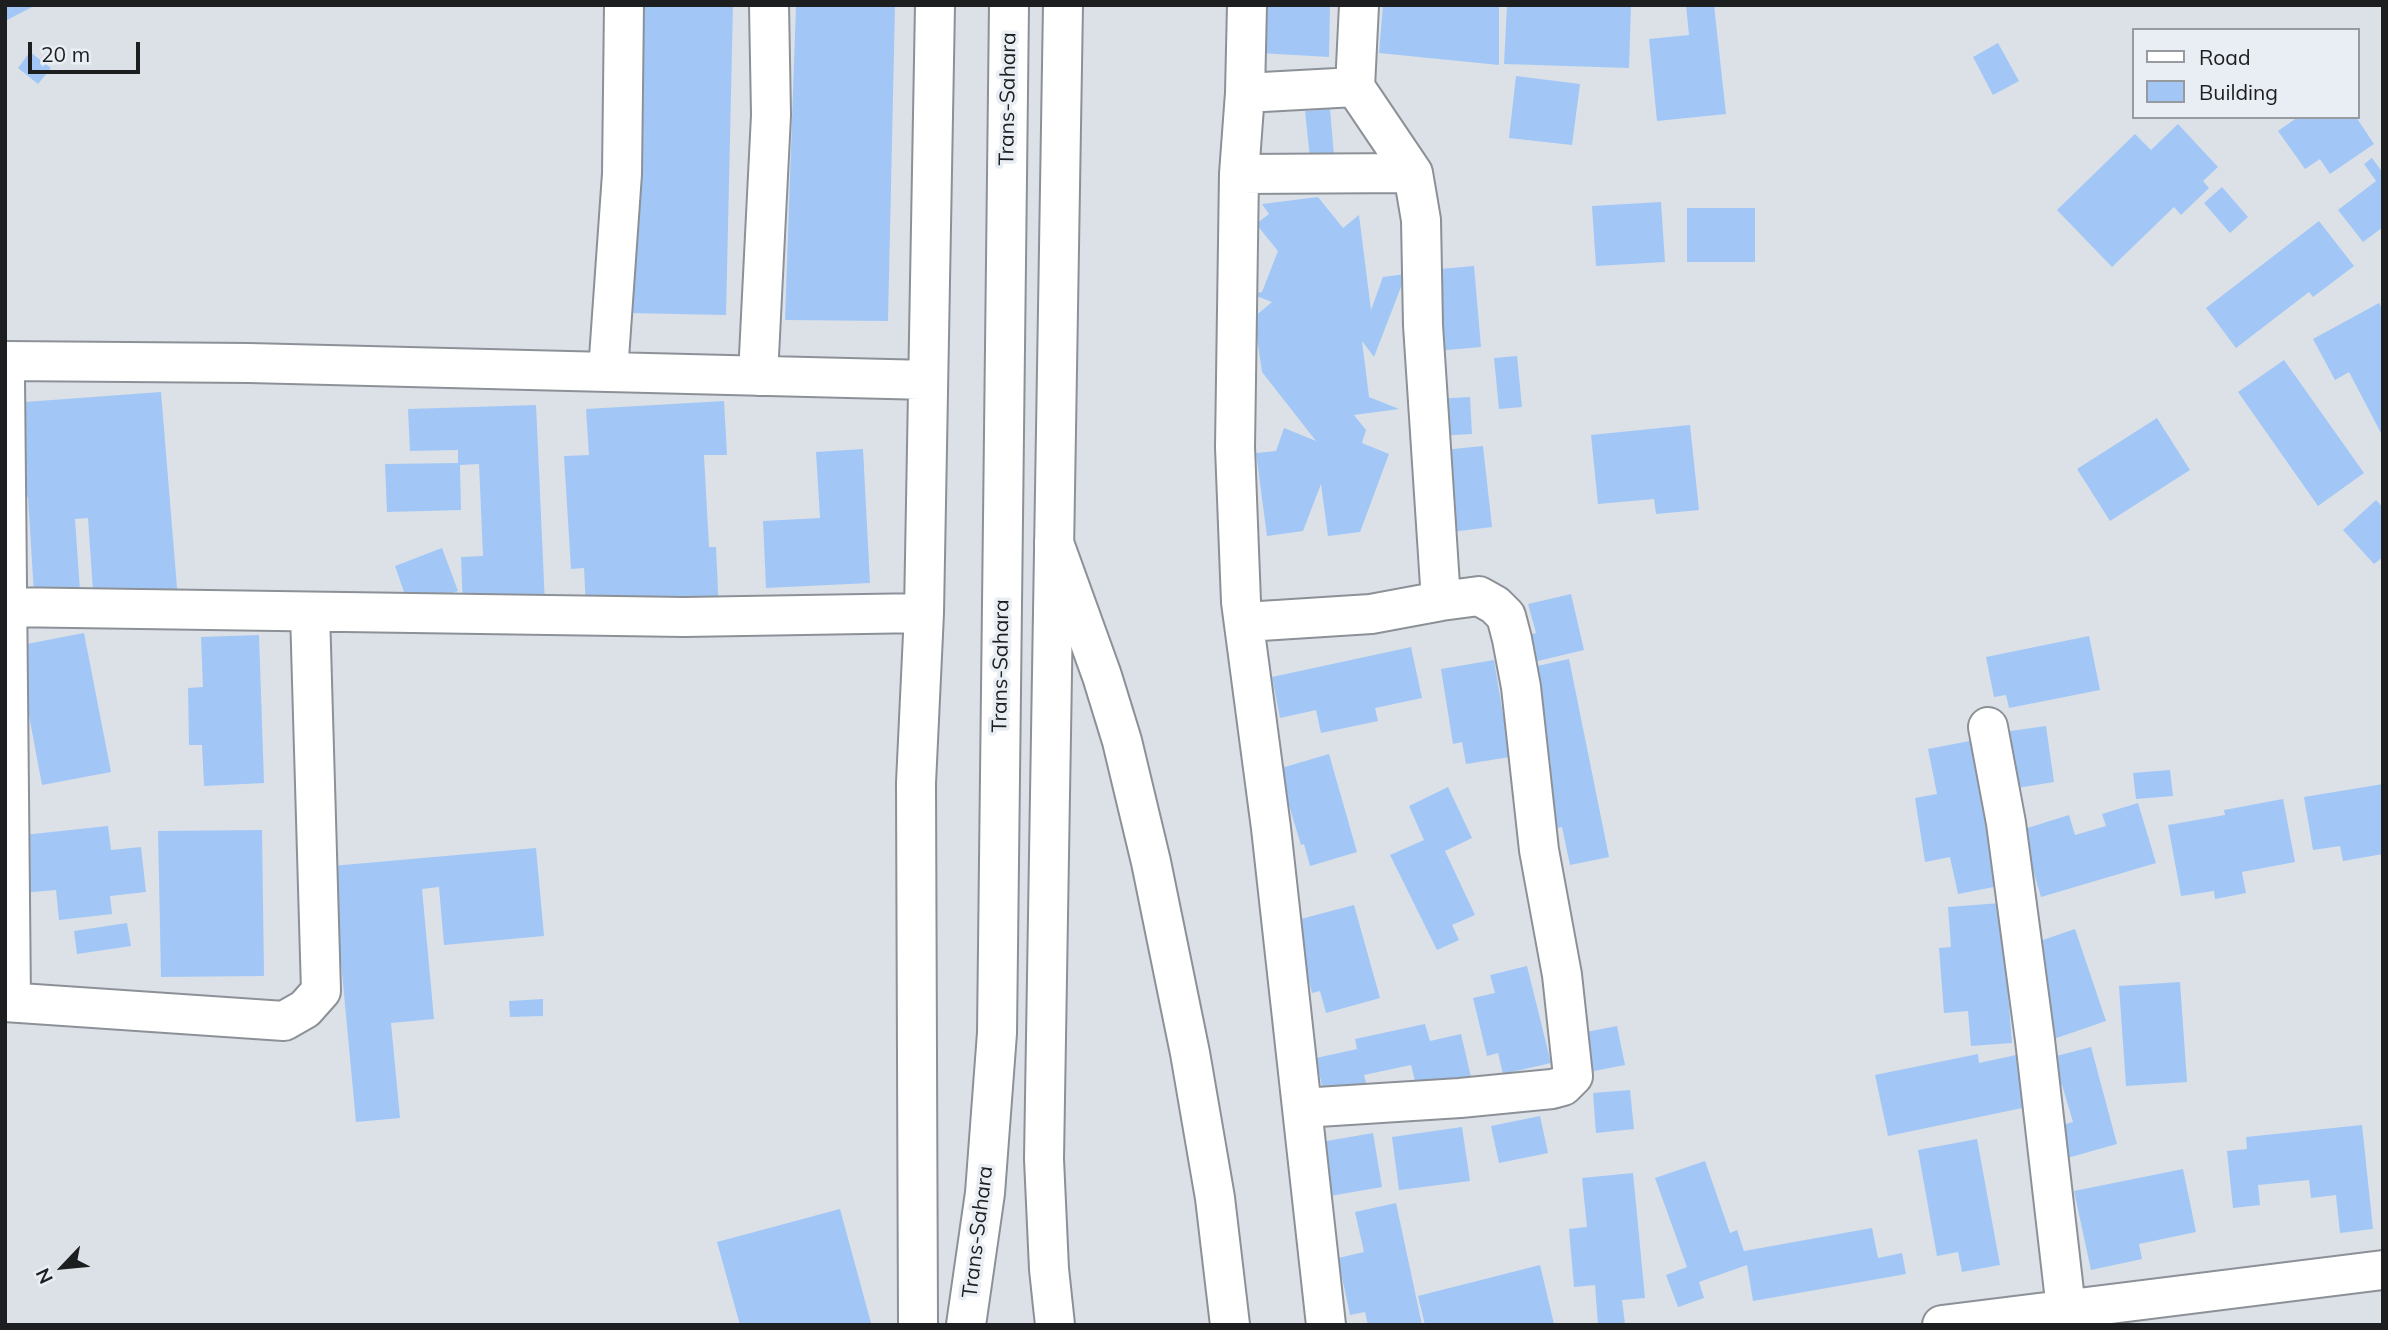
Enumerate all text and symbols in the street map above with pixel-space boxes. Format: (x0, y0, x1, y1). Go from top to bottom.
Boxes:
scale bar (32, 28, 144, 72)
legend (2132, 28, 2360, 119)
street label: Trans-Sahara (994, 32, 1022, 166)
text: 20 m (41, 41, 90, 67)
text: Road (2199, 44, 2250, 70)
text: Building (2199, 79, 2278, 105)
street label: Trans-Sahara (987, 599, 1015, 733)
street label: Trans-Sahara (957, 1164, 999, 1300)
north arrow (28, 1232, 98, 1302)
text: N (30, 1264, 58, 1288)

